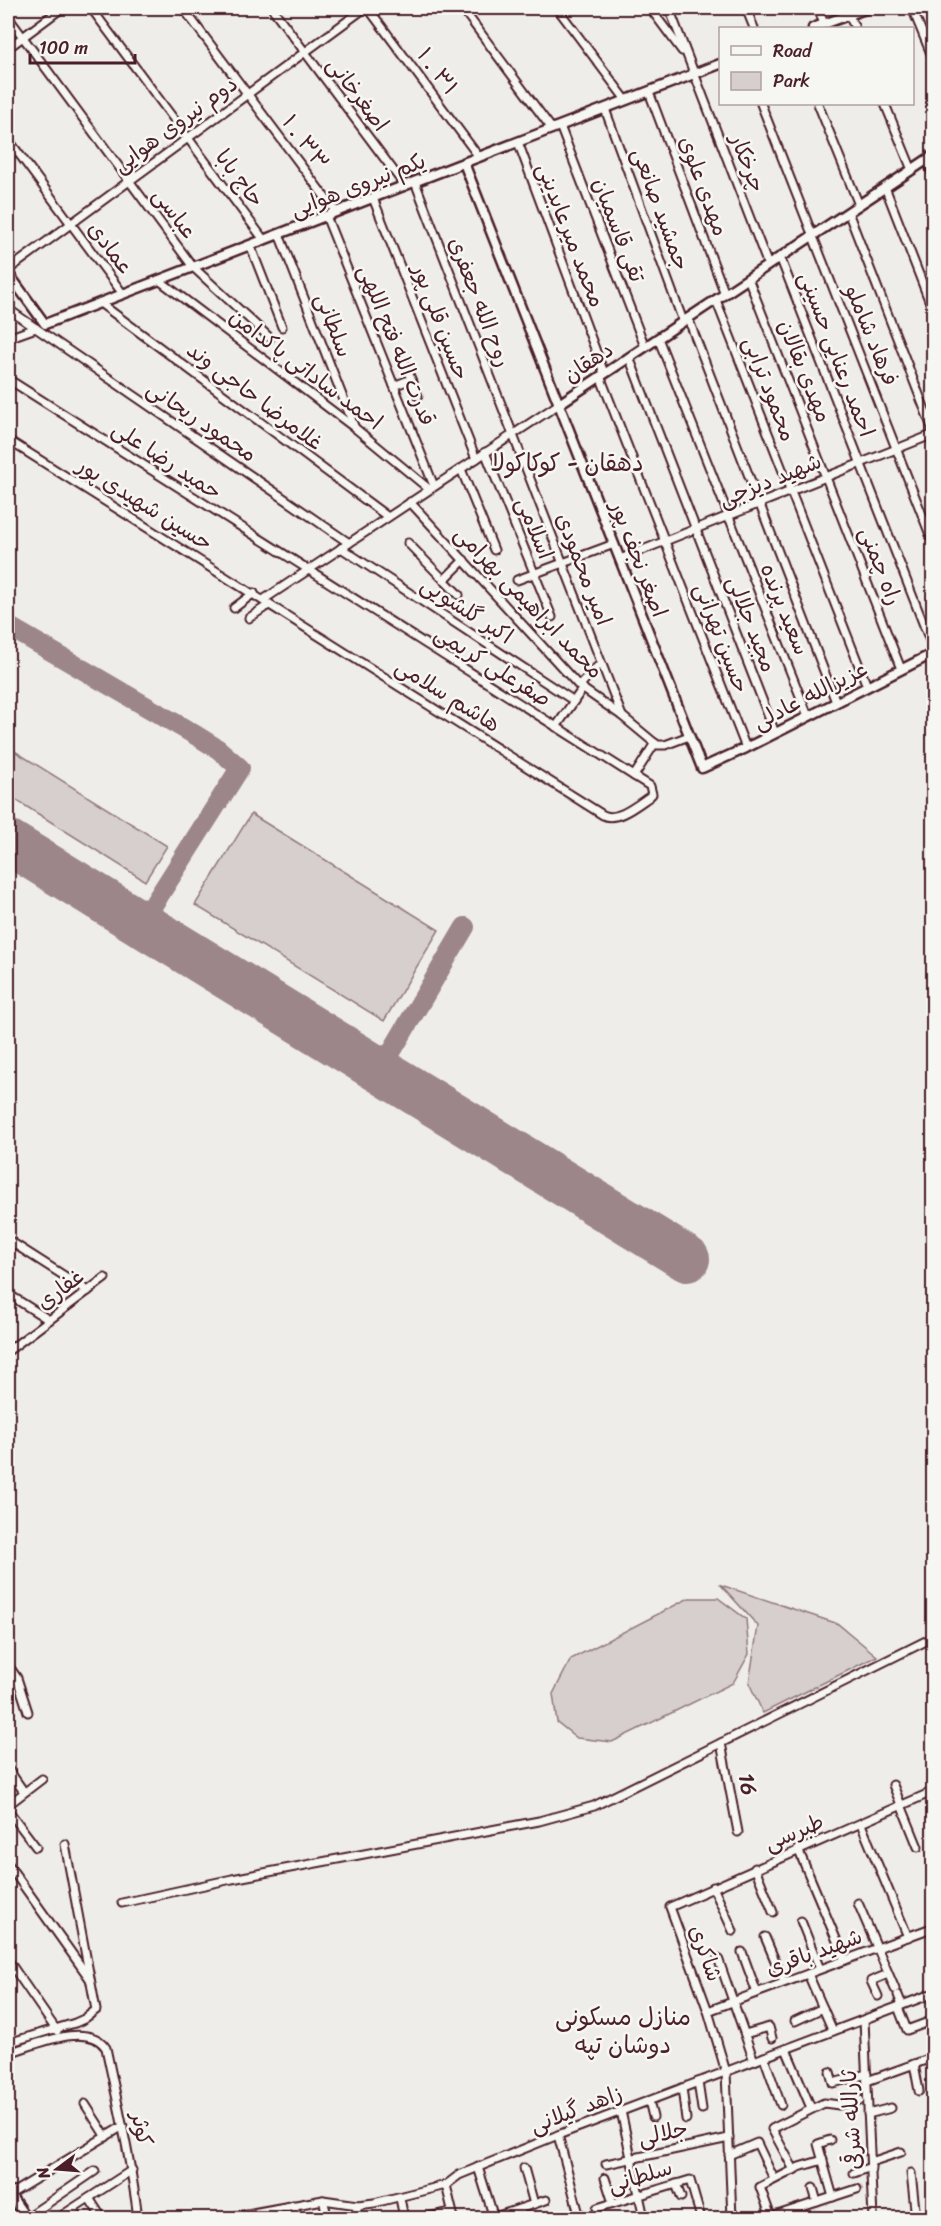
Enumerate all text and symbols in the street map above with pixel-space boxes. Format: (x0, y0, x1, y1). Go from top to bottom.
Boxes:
scale bar (30, 27, 135, 65)
legend (719, 27, 914, 105)
text: 100 m (39, 32, 88, 64)
text: Road (773, 35, 813, 67)
street label: ۱ . ۳۱ (407, 38, 469, 104)
street label: اصغرخانی (316, 48, 400, 140)
street label: دوم نیروی هوایی (104, 65, 246, 183)
text: Park (773, 65, 810, 97)
street label: ۱ . ۳۳ (272, 105, 340, 179)
street label: چرخکار (718, 126, 777, 198)
street label: مهدی علوی (668, 130, 740, 242)
street label: حاج بابا (205, 140, 275, 216)
street label: یکم نیروی هوایی (284, 141, 432, 229)
street label: جمشید صانعی (621, 142, 701, 276)
street label: محمد میرعابدینی (525, 157, 617, 313)
street label: تقی قاسمیان (581, 172, 657, 289)
street label: عباسی (142, 179, 208, 247)
street label: عمادی (77, 212, 145, 284)
street label: روح الله جعفری (437, 231, 523, 373)
street label: حسین قلی پور (400, 256, 481, 386)
street label: قدرت الله فتح اللهی (347, 258, 447, 432)
street label: احمد رعنایی حسینی (787, 265, 887, 443)
street label: فرهاد شاملو (834, 277, 910, 392)
street label: سلطانی (304, 287, 364, 363)
street label: احمد ساداتی پاکدامن (220, 298, 392, 440)
street label: مهدی بقالان (767, 314, 843, 428)
street label: غلامرضا حاجی وند (178, 331, 332, 461)
street label: دهقان (555, 331, 621, 393)
street label: محمود ترابی (732, 331, 808, 447)
street label: محمود ریحانی (139, 369, 265, 473)
street label: حمید رضا علی (104, 410, 230, 510)
district label: دهقان - کوکاکولا (490, 442, 644, 484)
street label: شهید دیزجی (712, 442, 828, 518)
street label: حسین شهیدی پور (67, 445, 221, 562)
street label: اسلامی (505, 491, 565, 565)
street label: اصغر نجف پور (598, 493, 679, 623)
street label: امیر محمودی (545, 507, 623, 631)
street label: محمد ابراهیمی بهرامی (445, 516, 613, 688)
street label: راه چمنی (848, 521, 914, 611)
street label: سعید پرنده (749, 557, 821, 661)
street label: اکبر گلشویی (413, 565, 521, 655)
street label: مجید جلالی (716, 570, 788, 678)
street label: حسین تهرانی (683, 577, 761, 699)
street label: صفرعلی کریمی (426, 614, 560, 718)
street label: هاشم سلامی (387, 647, 509, 743)
street label: عزیزالله عادلی (746, 649, 874, 741)
street label: غفاری (27, 1258, 93, 1320)
street label: 16 (727, 1770, 769, 1798)
street label: طبرسی (758, 1802, 830, 1862)
street label: شهید باقری (760, 1916, 868, 1988)
street label: شاکری (678, 1919, 734, 1987)
district label: منازل مسکونی دوشان تپه (555, 1996, 691, 2066)
street label: ثارالله شرقی (829, 2068, 873, 2171)
street label: زاهد گیلانی (524, 2073, 628, 2145)
street label: کوثر (119, 2107, 165, 2149)
street label: جلالی (634, 2109, 692, 2157)
north arrow (27, 2139, 87, 2199)
street label: سلطانی (603, 2148, 677, 2204)
text: N (27, 2163, 59, 2183)

